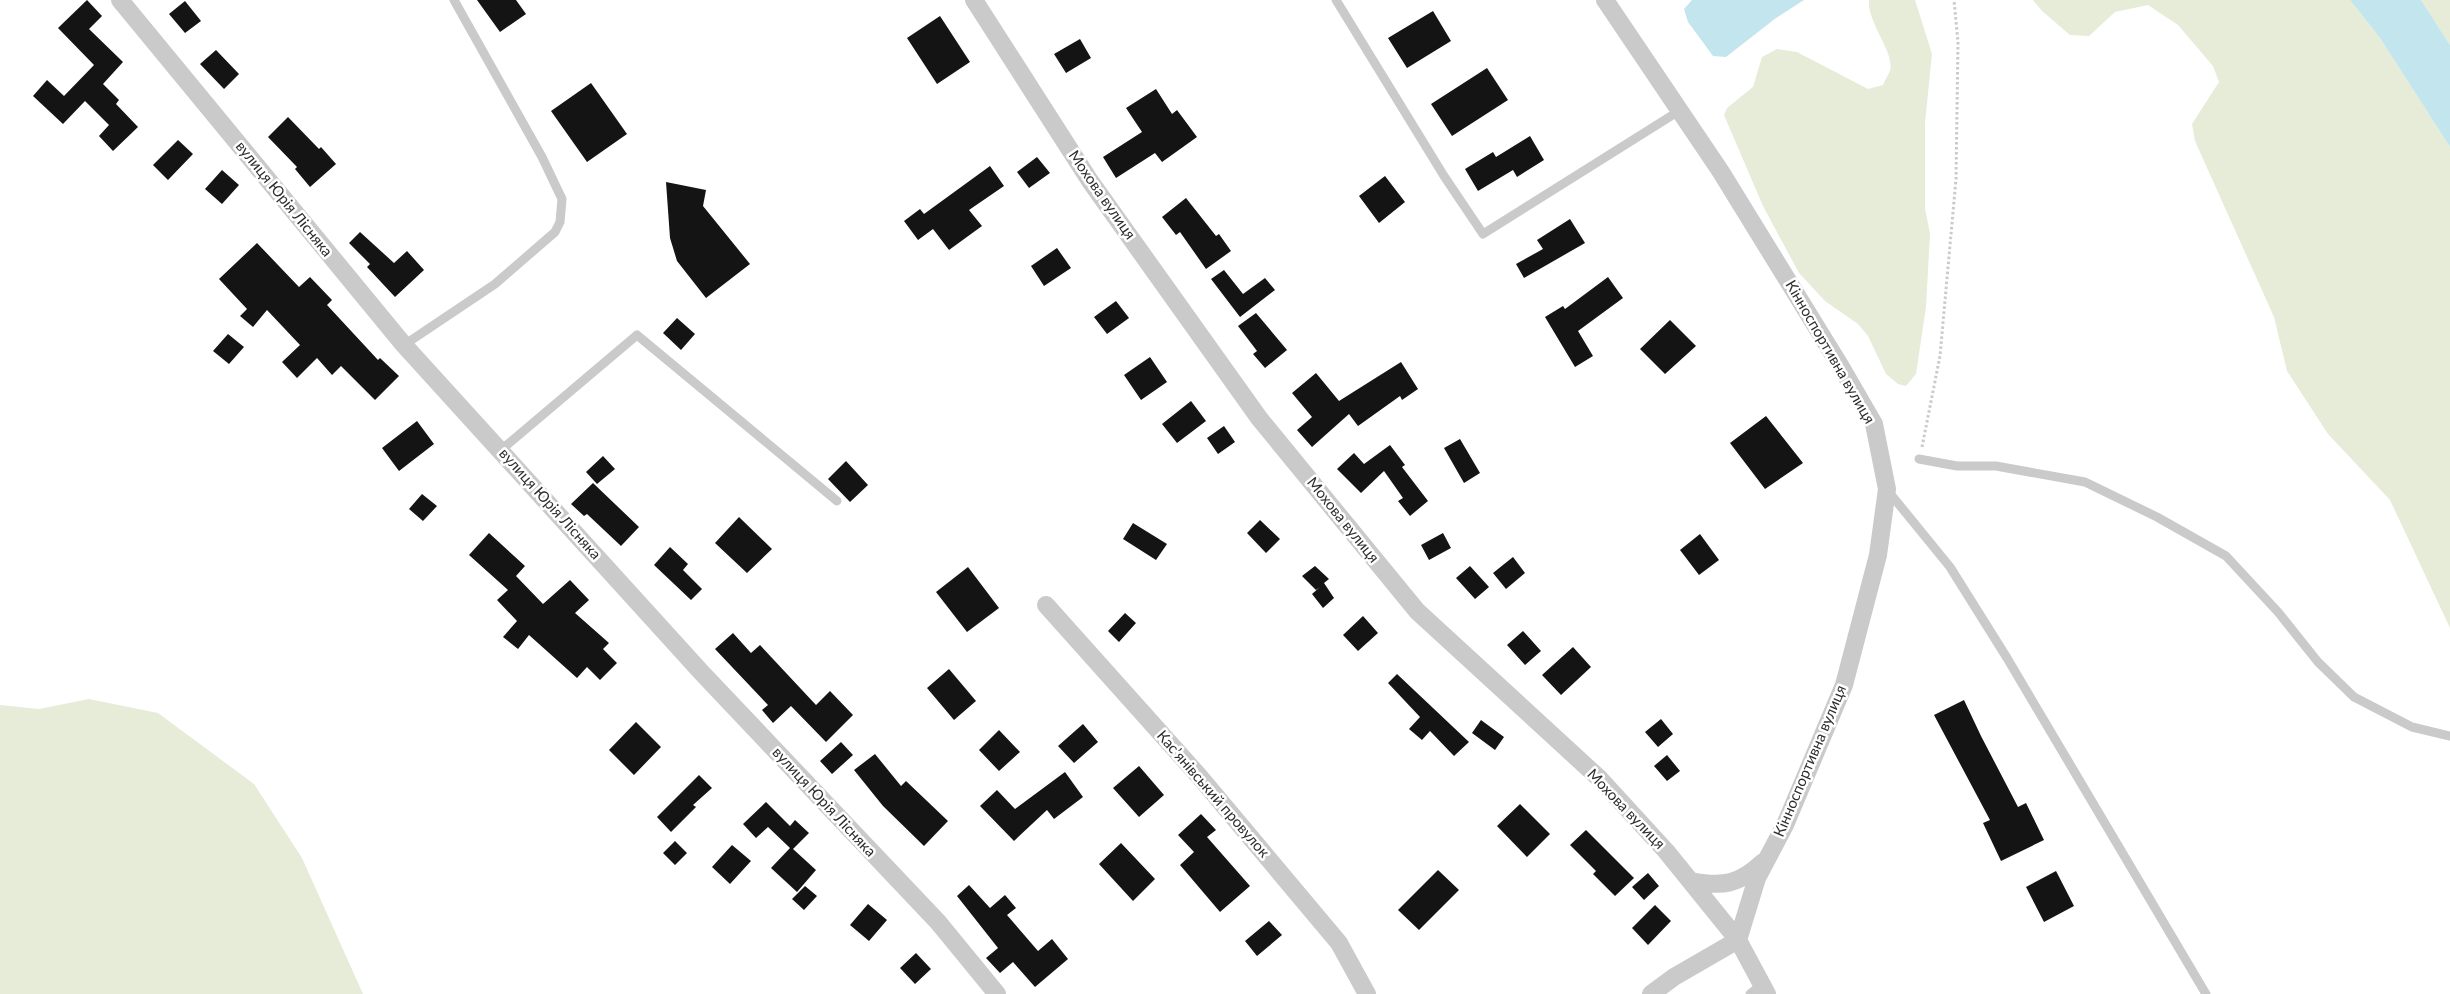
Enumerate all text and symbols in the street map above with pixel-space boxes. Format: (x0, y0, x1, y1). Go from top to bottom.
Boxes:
street label: вулиця Юрія Лісняка (233, 137, 337, 260)
street label: Мохова вулиця (1066, 147, 1140, 242)
street label: Кінноспортивна вулиця (1782, 276, 1879, 427)
street label: вулиця Юрія Лісняка (496, 444, 605, 563)
street label: Мохова вулиця (1304, 473, 1384, 566)
street label: Кінноспортивна вулиця (1769, 682, 1849, 839)
street label: Касʼянівський провулок (1154, 726, 1274, 861)
street label: вулиця Юрія Лісняка (769, 743, 880, 860)
street label: Мохова вулиця (1584, 765, 1669, 852)

